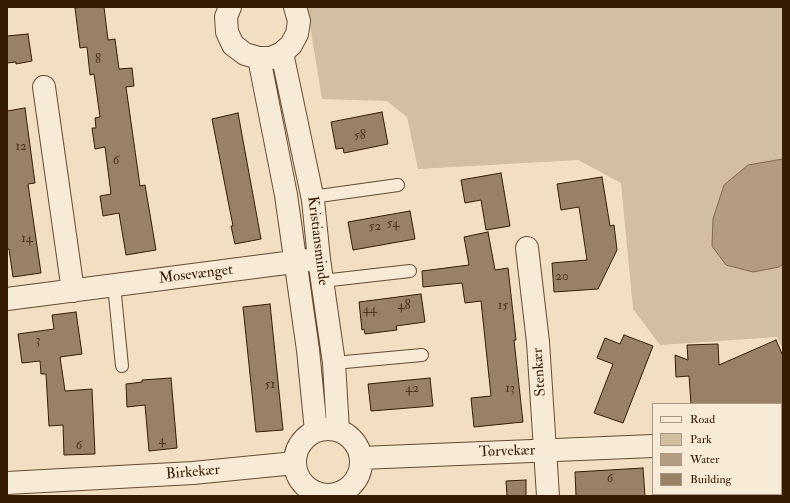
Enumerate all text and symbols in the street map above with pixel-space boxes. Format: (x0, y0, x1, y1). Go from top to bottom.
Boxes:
house number: 8 (95, 52, 101, 68)
house number: 58 (354, 128, 366, 144)
house number: 12 (15, 139, 27, 155)
house number: 6 (113, 153, 119, 169)
street label: Kristiansminde (303, 195, 331, 287)
house number: 54 (387, 216, 399, 232)
house number: 52 (369, 219, 381, 235)
house number: 14 (21, 231, 33, 247)
street label: Mosevænget (158, 262, 234, 288)
house number: 20 (555, 269, 569, 285)
house number: 48 (397, 298, 411, 314)
house number: 15 (498, 298, 508, 314)
house number: 44 (363, 302, 377, 318)
house number: 3 (36, 333, 40, 349)
street label: Stenkær (529, 347, 551, 397)
house number: 51 (265, 377, 275, 393)
house number: 42 (405, 381, 419, 397)
house number: 13 (505, 381, 515, 397)
legend (652, 403, 782, 495)
text: Road (690, 412, 715, 427)
text: Park (690, 432, 712, 447)
house number: 4 (158, 433, 166, 449)
house number: 6 (76, 438, 82, 454)
street label: Tørvekær (478, 442, 536, 462)
text: Water (690, 452, 719, 467)
street label: Birkekær (165, 462, 221, 484)
house number: 6 (607, 471, 613, 487)
text: Building (690, 472, 731, 487)

